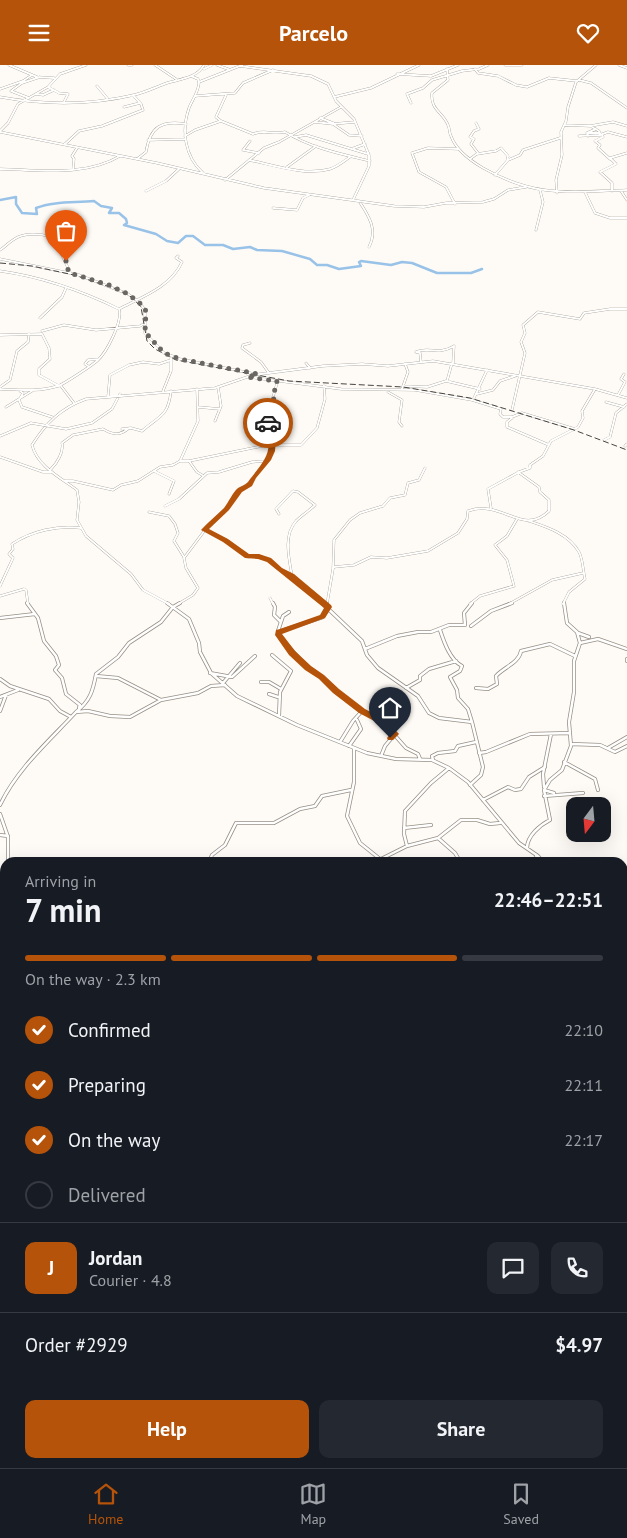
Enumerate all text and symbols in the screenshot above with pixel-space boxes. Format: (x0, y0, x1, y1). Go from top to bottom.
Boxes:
icon: menu (25, 19, 53, 47)
text: Parcelo (279, 19, 348, 47)
icon: heart (574, 19, 602, 47)
pin (45, 210, 87, 261)
icon: bag (52, 217, 80, 245)
courier (243, 398, 293, 448)
icon: car (254, 409, 282, 437)
pin (369, 687, 411, 738)
icon: home (376, 694, 404, 722)
north arrow (566, 797, 611, 843)
map controls (566, 797, 611, 842)
text: Arriving in (25, 871, 96, 891)
text: 22:46–22:51 (494, 888, 603, 912)
text: 7 min (25, 889, 101, 931)
text: On the way · 2.3 km (25, 969, 161, 989)
icon: check (25, 1016, 53, 1044)
text: Confirmed (68, 1018, 151, 1042)
text: 22:10 (565, 1020, 603, 1040)
icon: check (25, 1071, 53, 1099)
text: Preparing (68, 1073, 146, 1097)
text: 22:11 (565, 1075, 603, 1095)
icon: check (25, 1126, 53, 1154)
text: On the way (68, 1128, 160, 1152)
text: 22:17 (565, 1130, 603, 1150)
text: Delivered (68, 1183, 146, 1207)
button: chat (487, 1242, 539, 1294)
button: phone (551, 1242, 603, 1294)
text: Jordan (89, 1246, 142, 1270)
text: J (48, 1256, 54, 1280)
text: Courier · 4.8 (89, 1270, 172, 1290)
text: Order #2929 (25, 1333, 128, 1357)
text: $4.97 (555, 1333, 603, 1357)
button: Help (25, 1400, 309, 1458)
button: Share (319, 1400, 603, 1458)
tab: Home (88, 1480, 123, 1528)
tab: Map (299, 1480, 327, 1528)
tab: Saved (503, 1480, 539, 1528)

